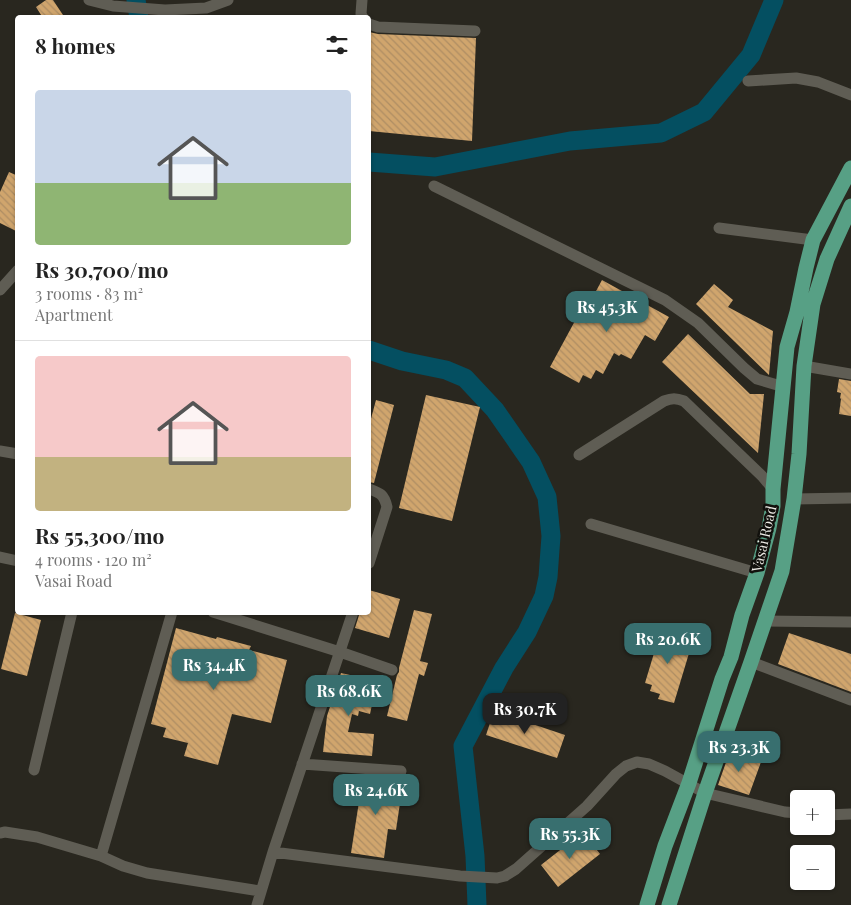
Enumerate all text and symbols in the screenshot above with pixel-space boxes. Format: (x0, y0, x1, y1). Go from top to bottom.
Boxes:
text: 8 homes (35, 31, 115, 59)
icon: filters (323, 31, 351, 59)
icon: home (148, 123, 238, 213)
text: Rs 30,700/mo (35, 255, 168, 283)
text: 3 rooms · 83 m² (35, 283, 143, 304)
pin: Rs 45.3K (555, 290, 659, 333)
text: Rs 45.3K (577, 296, 637, 317)
text: Apartment (35, 304, 113, 325)
icon: home (148, 388, 238, 478)
street label: Vasai Road (746, 504, 780, 575)
text: Rs 55,300/mo (35, 521, 164, 549)
text: 4 rooms · 120 m² (35, 549, 152, 570)
text: Vasai Road (35, 570, 112, 591)
pin: Rs 20.6K (616, 622, 720, 665)
text: Rs 20.6K (635, 628, 701, 649)
pin: Rs 34.4K (162, 648, 266, 691)
text: Rs 34.4K (183, 654, 245, 675)
pin: Rs 68.6K (297, 674, 401, 717)
text: Rs 68.6K (317, 680, 381, 701)
pin: Rs 30.7K (473, 692, 577, 735)
text: Rs 30.7K (494, 698, 556, 719)
pin: Rs 23.3K (687, 730, 791, 773)
text: Rs 23.3K (708, 736, 770, 757)
pin: Rs 24.6K (324, 774, 428, 816)
text: Rs 24.6K (344, 779, 408, 800)
map controls (790, 790, 835, 890)
button: + (790, 790, 835, 835)
pin: Rs 55.3K (518, 818, 622, 860)
text: Rs 55.3K (540, 823, 600, 844)
button: − (790, 845, 835, 890)

